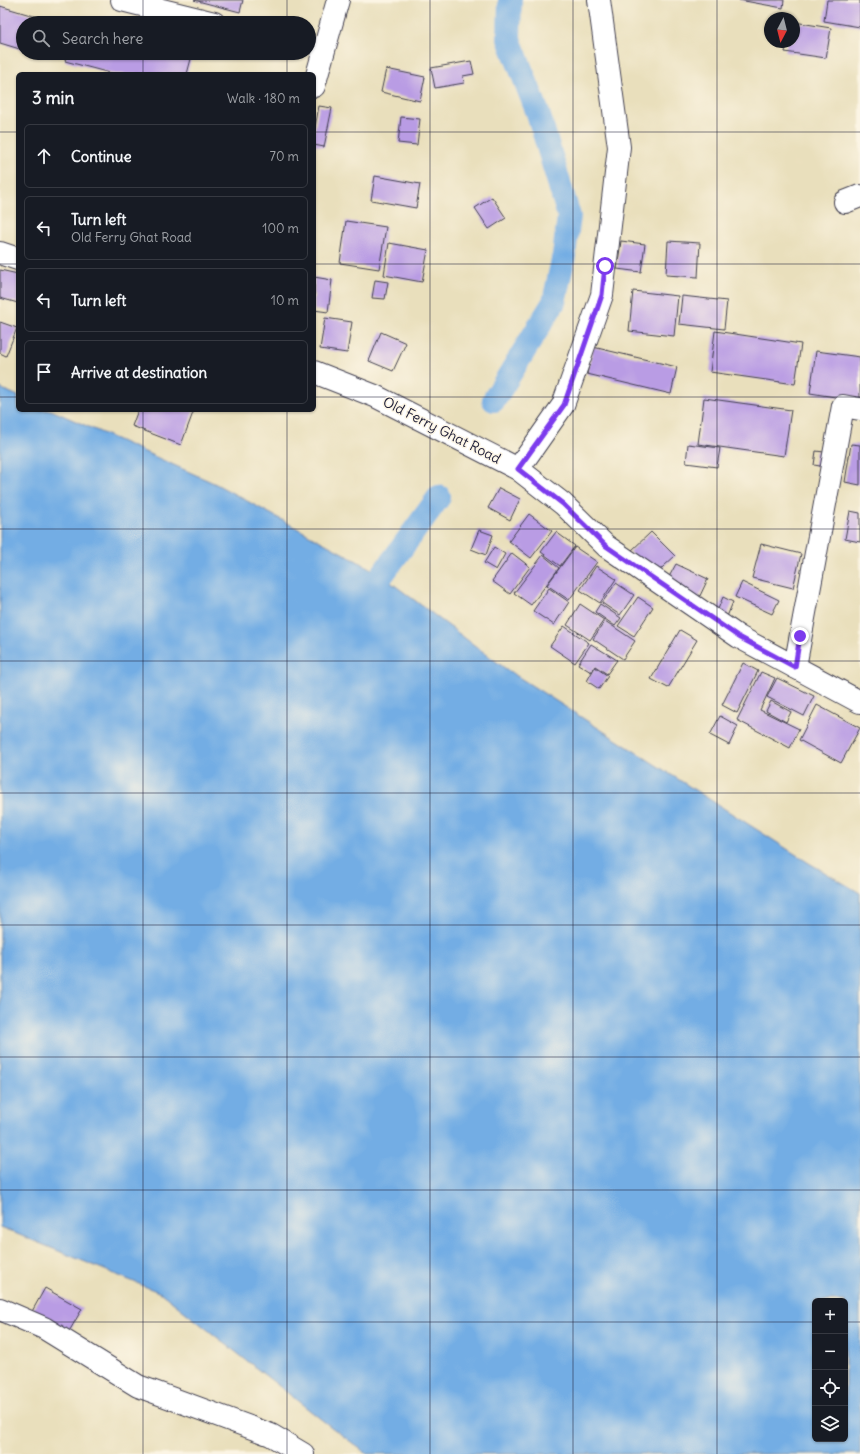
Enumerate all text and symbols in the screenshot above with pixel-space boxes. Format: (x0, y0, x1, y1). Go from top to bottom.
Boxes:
north arrow (764, 12, 800, 48)
search box (16, 16, 316, 60)
icon: search (30, 27, 52, 49)
text: Search here (62, 29, 143, 48)
text: 3 min (32, 87, 74, 109)
text: Walk · 180 m (227, 90, 300, 107)
icon: ahead (33, 145, 55, 167)
text: Continue (71, 147, 132, 166)
text: 70 m (270, 148, 299, 165)
text: Turn left (71, 210, 126, 229)
icon: left (33, 217, 55, 239)
text: 100 m (262, 220, 299, 237)
text: Old Ferry Ghat Road (71, 229, 192, 246)
route start (596, 257, 614, 275)
icon: left (33, 289, 55, 311)
text: Turn left (71, 291, 126, 310)
text: 10 m (271, 292, 299, 309)
icon: arrive (33, 361, 55, 383)
text: Arrive at destination (71, 363, 207, 382)
street label: Old Ferry Ghat Road (380, 392, 504, 468)
route end (791, 627, 809, 645)
map controls (812, 1298, 848, 1442)
button: + (812, 1298, 848, 1334)
button: − (812, 1334, 848, 1370)
button: locate (812, 1370, 848, 1406)
button: layers (812, 1406, 848, 1442)

